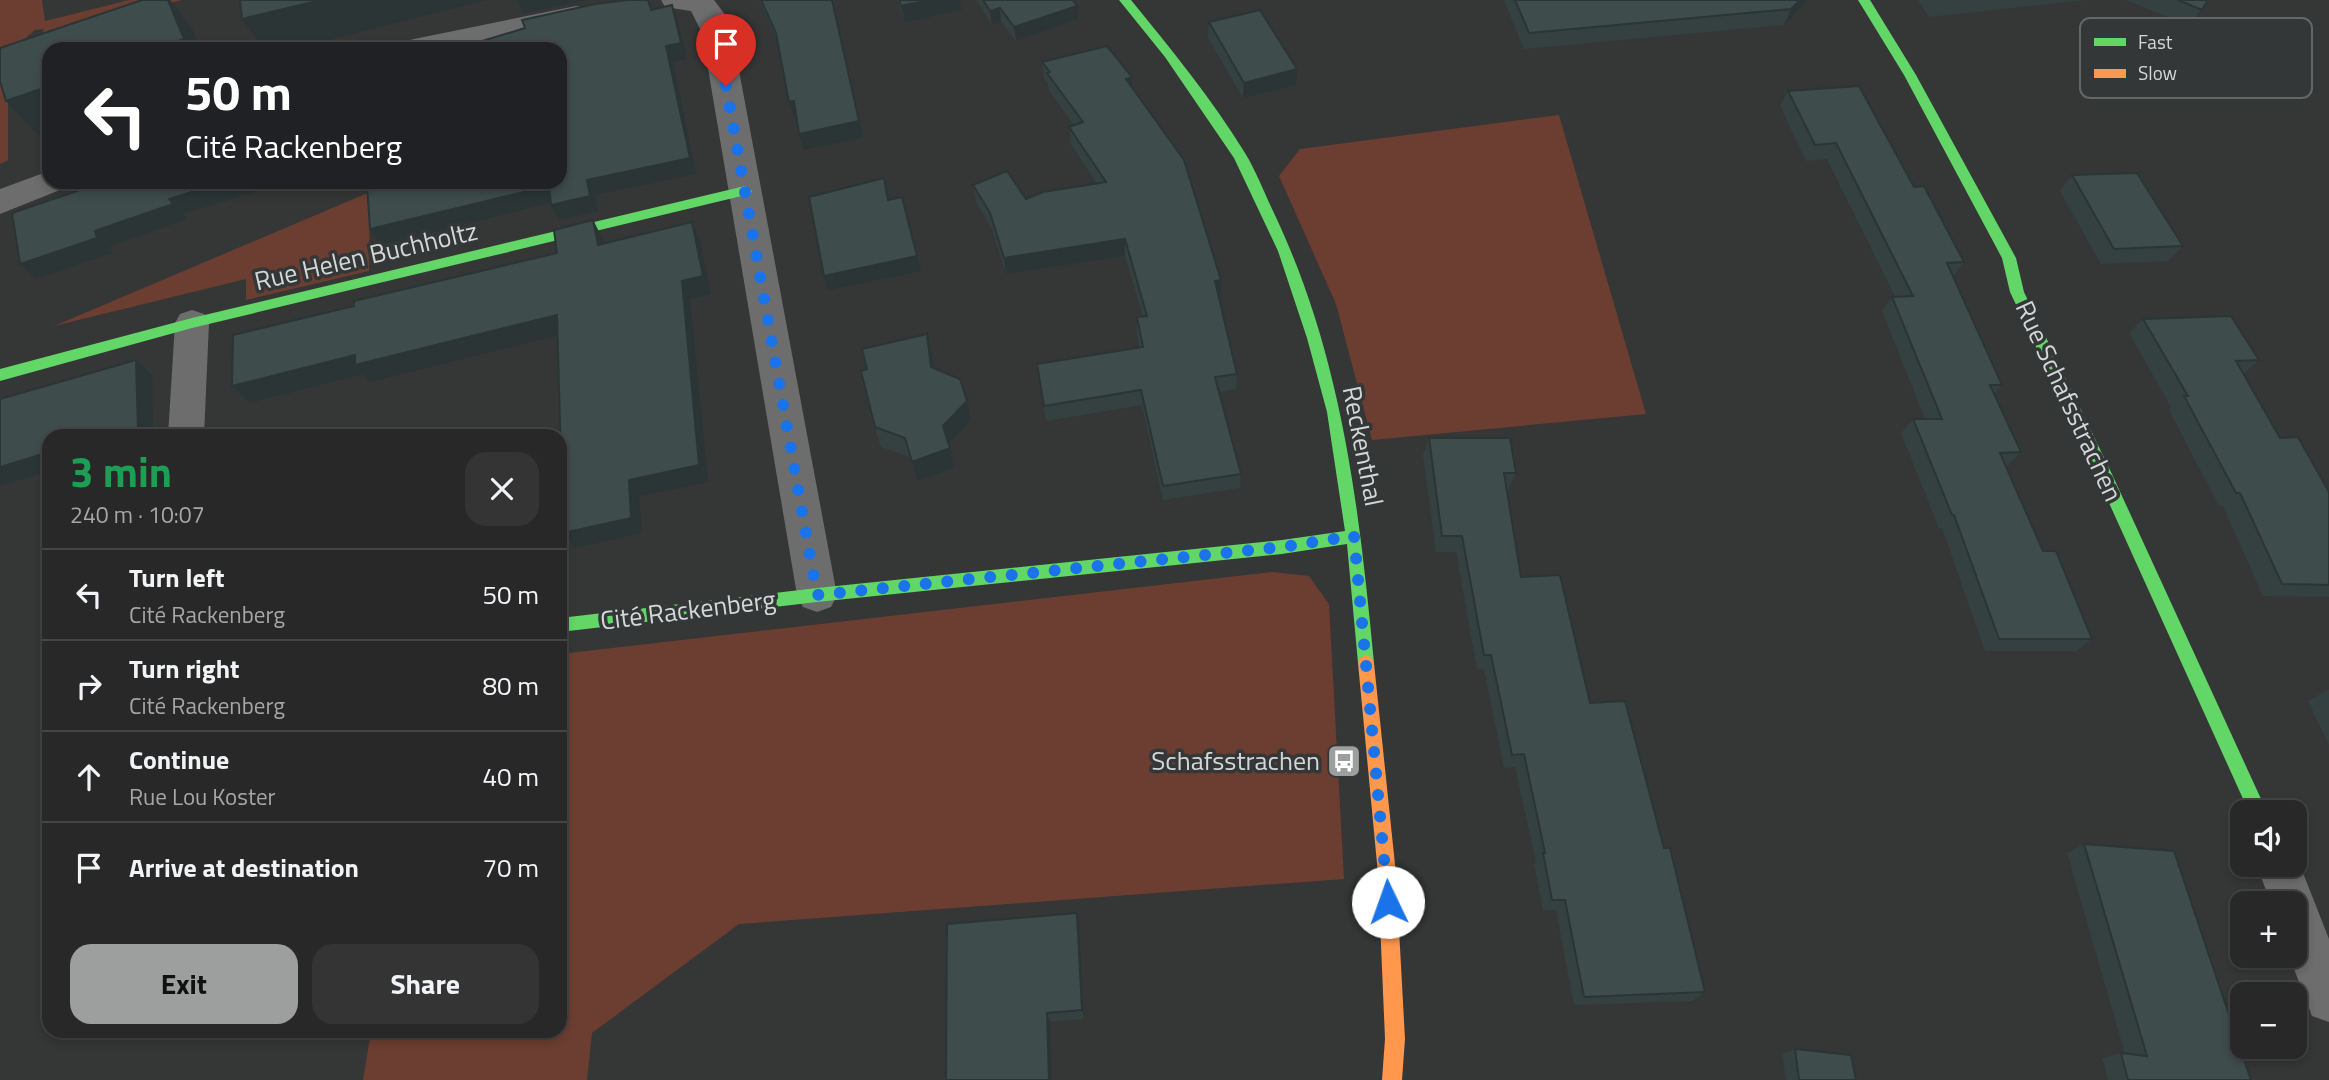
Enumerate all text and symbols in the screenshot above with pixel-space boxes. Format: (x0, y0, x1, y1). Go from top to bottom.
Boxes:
pin (696, 14, 756, 86)
legend (2080, 18, 2312, 98)
icon: arrive (707, 25, 745, 63)
text: Fast (2138, 27, 2173, 56)
text: 50 m (185, 54, 292, 129)
text: Slow (2138, 58, 2177, 87)
icon: left (70, 70, 161, 161)
text: Cité Rackenberg (185, 122, 402, 170)
street label: Rue Helen Buchholtz (251, 211, 481, 300)
street label: Rue Schafsstrachen (2006, 294, 2133, 508)
street label: Reckenthal (1333, 383, 1394, 509)
text: 3 min (70, 439, 172, 503)
button: close (465, 452, 539, 526)
text: 240 m · 10:07 (70, 497, 205, 532)
text: Turn left (129, 558, 224, 597)
text: 50 m (482, 575, 539, 614)
icon: left (70, 576, 108, 614)
street label: Cité Rackenberg (598, 579, 778, 640)
text: Cité Rackenberg (129, 597, 285, 632)
text: Turn right (129, 649, 240, 688)
text: 80 m (482, 666, 539, 705)
icon: right (70, 667, 108, 705)
text: Cité Rackenberg (129, 688, 285, 723)
text: Continue (129, 740, 229, 779)
place label: Schafsstrachen (1151, 741, 1320, 780)
bus stop icon: Schafsstrachen (1325, 742, 1363, 780)
text: 40 m (482, 757, 539, 796)
icon: ahead (70, 758, 108, 796)
text: Rue Lou Koster (129, 779, 276, 814)
map controls (2230, 800, 2307, 1059)
button: sound (2230, 800, 2307, 877)
text: Arrive at destination (129, 848, 359, 887)
text: 70 m (482, 848, 539, 887)
icon: arrive (70, 849, 108, 887)
position arrow (1351, 865, 1425, 939)
button: + (2230, 891, 2307, 968)
button: Exit (70, 944, 298, 1024)
button: Share (312, 944, 539, 1024)
button: − (2230, 982, 2307, 1059)

